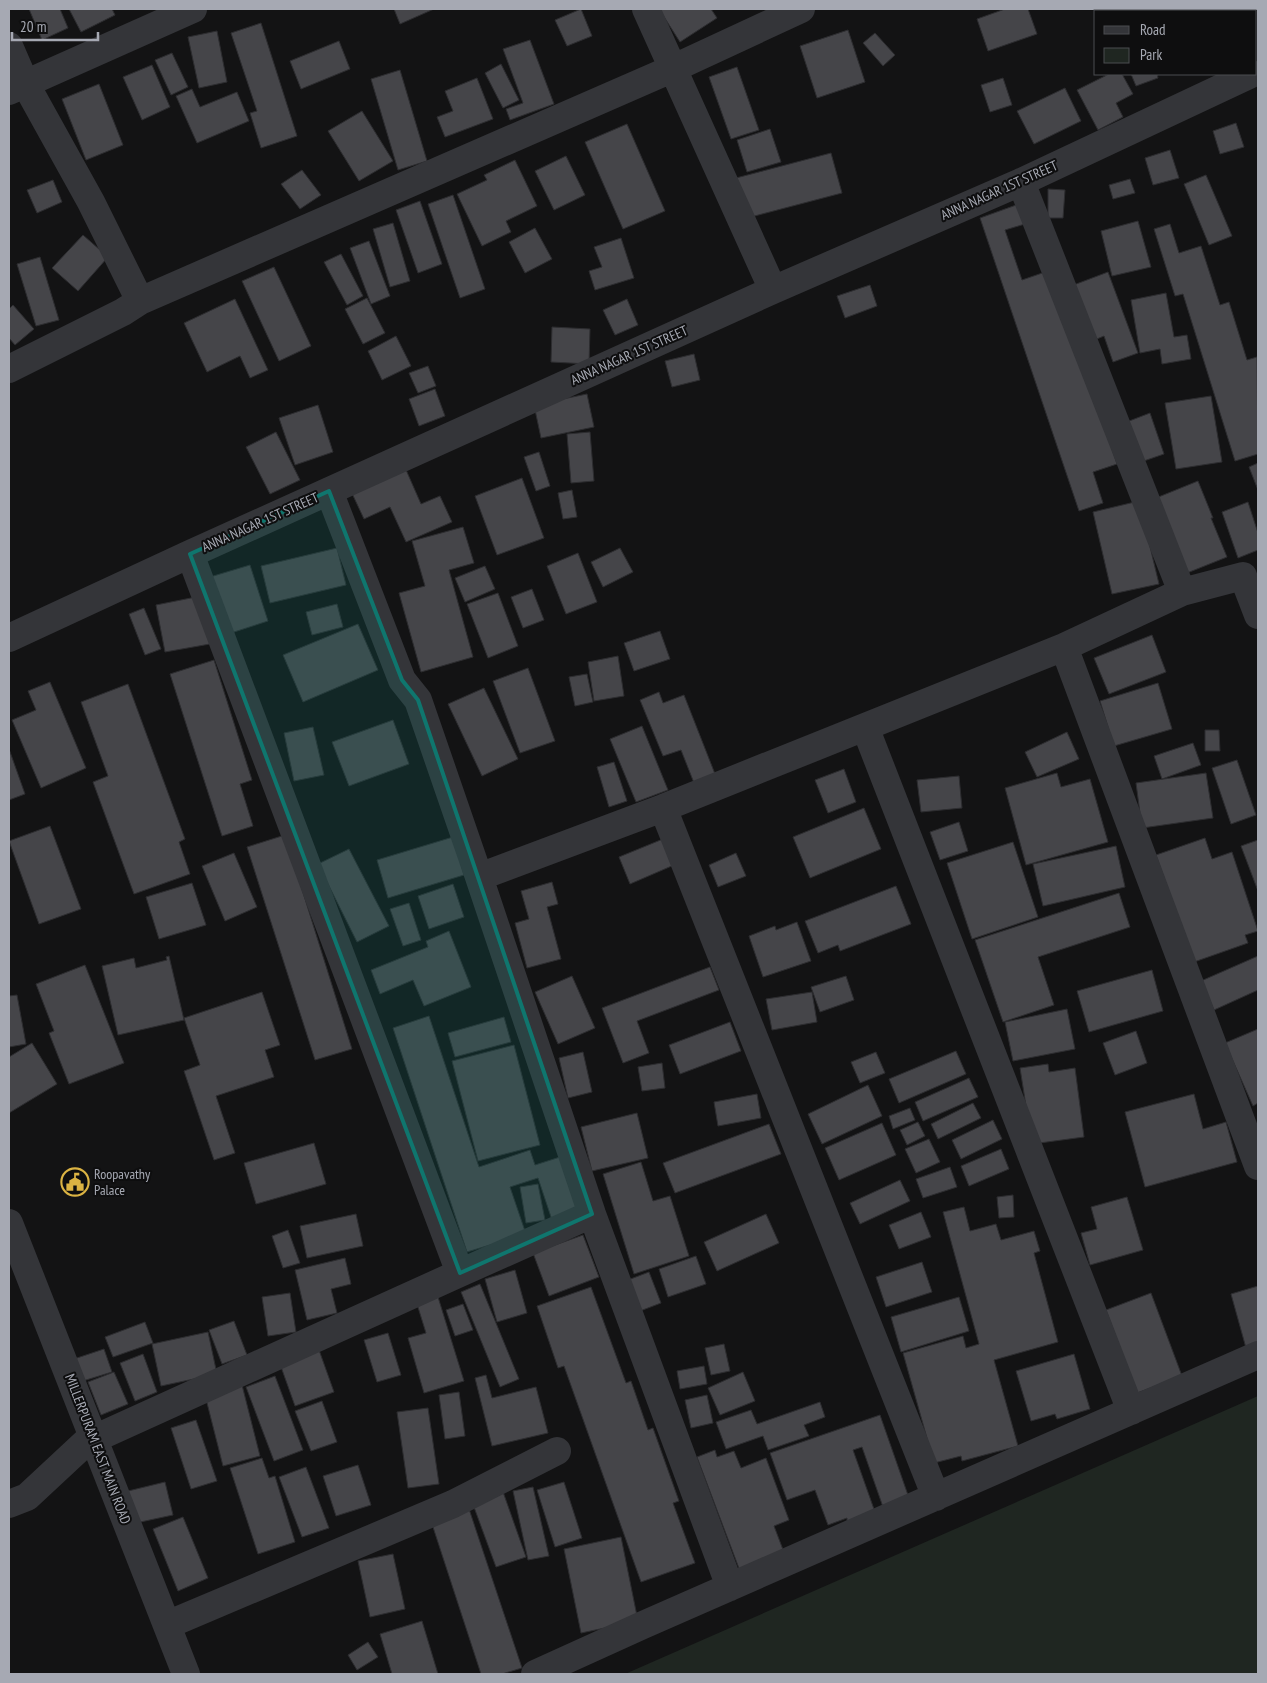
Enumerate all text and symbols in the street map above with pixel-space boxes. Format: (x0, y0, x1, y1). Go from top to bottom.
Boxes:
scale bar (12, 10, 99, 42)
legend (1094, 10, 1257, 75)
text: 20 m (20, 17, 46, 36)
text: Road (1140, 20, 1166, 39)
text: Park (1140, 45, 1162, 64)
street label: ANNA NAGAR 1ST STREET (938, 156, 1061, 224)
street label: ANNA NAGAR 1ST STREET (568, 321, 691, 389)
street label: ANNA NAGAR 1ST STREET (199, 488, 322, 556)
place label: Roopavathy Palace (94, 1165, 151, 1199)
public building icon: Roopavathy Palace (60, 1167, 90, 1197)
street label: MILLERPURAM EAST MAIN ROAD (61, 1371, 135, 1527)

